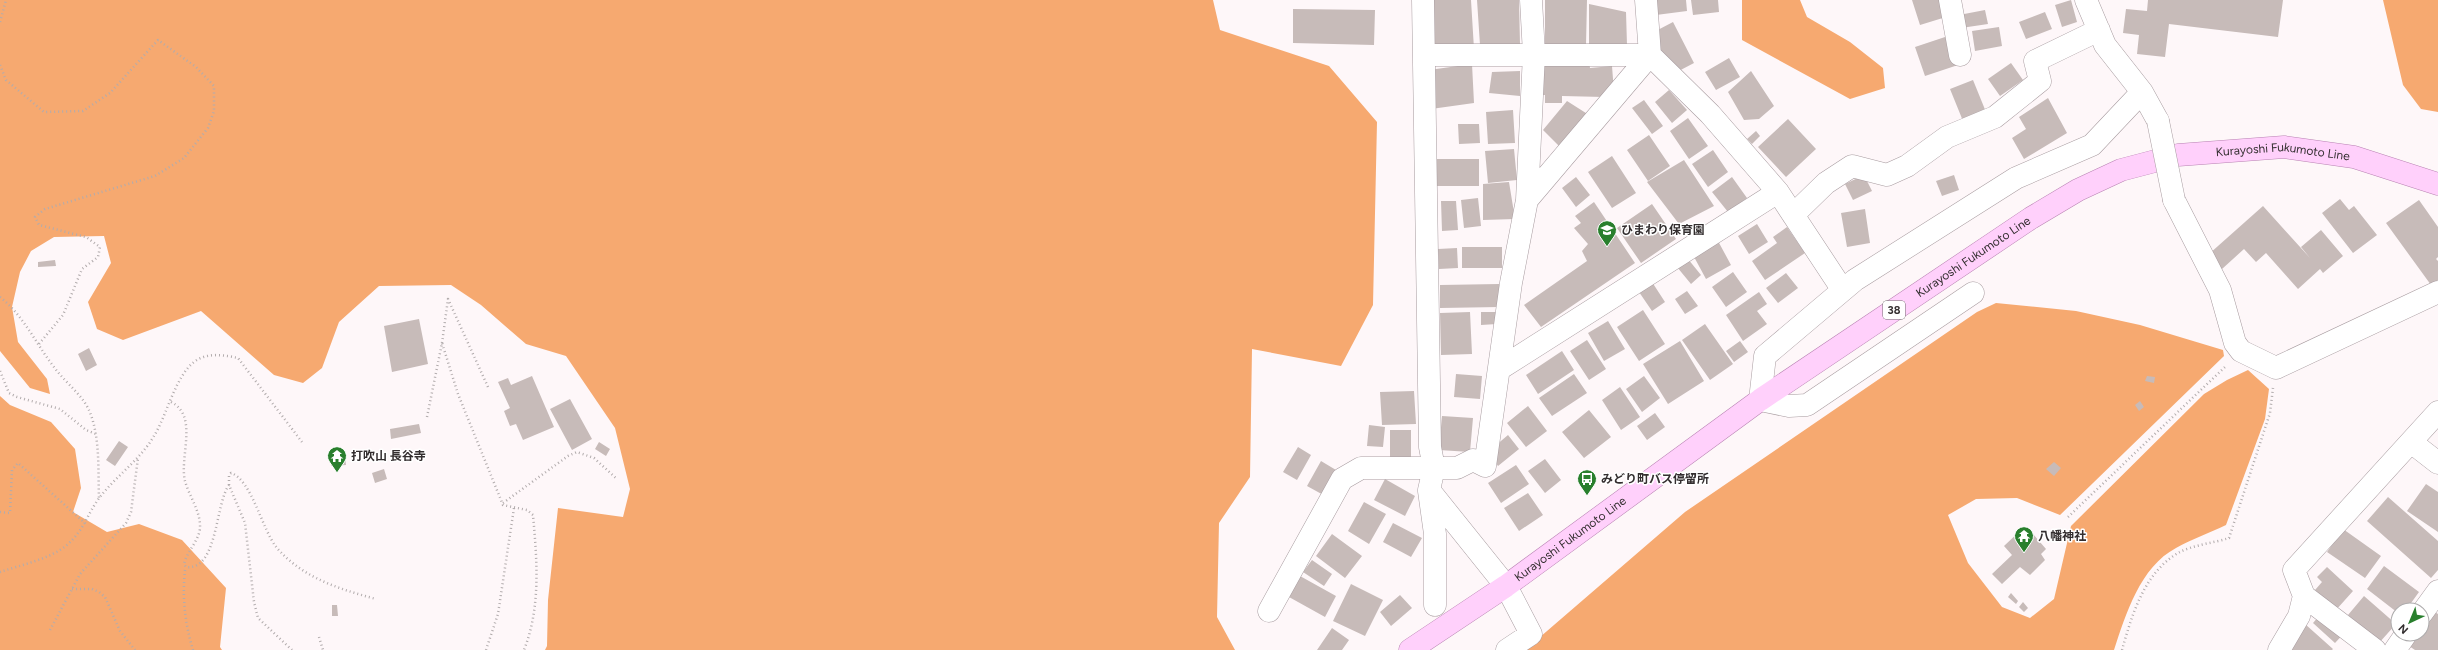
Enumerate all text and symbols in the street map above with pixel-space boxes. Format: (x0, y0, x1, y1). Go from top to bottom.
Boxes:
street label: Kurayoshi Fukumoto Line (2215, 140, 2351, 163)
street label: Kurayoshi Fukumoto Line (1913, 213, 2033, 300)
school or university icon: ひまわり保育園 (1596, 219, 1618, 247)
place label: ひまわり保育園 (1621, 223, 1705, 237)
road number: 38 (1883, 301, 1905, 319)
temple icon: 打吹山 長谷寺 (326, 445, 348, 473)
place label: 打吹山 長谷寺 (351, 449, 426, 463)
bus stop icon: みどり町バス停留所 (1576, 468, 1598, 496)
place label: みどり町バス停留所 (1601, 472, 1709, 486)
street label: Kurayoshi Fukumoto Line (1512, 493, 1629, 584)
temple icon: 八幡神社 (2013, 525, 2035, 553)
place label: 八幡神社 (2038, 529, 2086, 543)
north arrow (2390, 602, 2430, 642)
text: N (2396, 621, 2411, 636)

